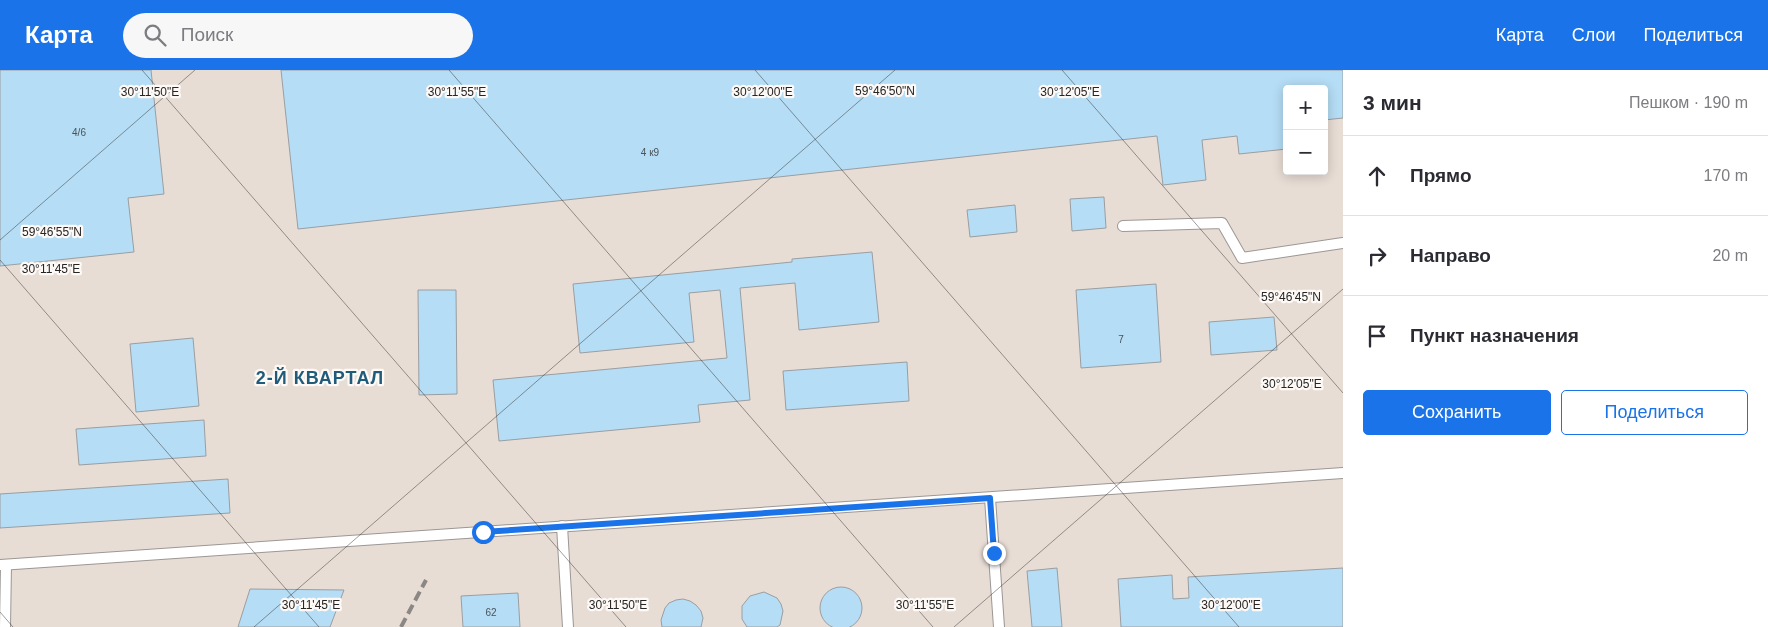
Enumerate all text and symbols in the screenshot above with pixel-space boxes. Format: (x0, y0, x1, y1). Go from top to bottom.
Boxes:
search box (123, 13, 473, 58)
text: Карта (25, 21, 93, 48)
icon: search (141, 21, 169, 49)
text: Поиск (181, 24, 233, 45)
text: Карта (1496, 25, 1544, 45)
text: Слои (1572, 25, 1616, 45)
text: Поделиться (1644, 25, 1743, 45)
text: 59°46'50"N (855, 84, 915, 98)
text: 30°11'50"E (121, 85, 179, 99)
text: 30°11'55"E (428, 85, 486, 99)
text: 30°12'00"E (733, 85, 793, 99)
text: 30°12'05"E (1040, 85, 1100, 99)
map controls (1283, 85, 1328, 175)
button: + (1283, 85, 1328, 130)
text: 3 мин (1363, 91, 1422, 114)
text: Пешком · 190 m (1629, 94, 1748, 111)
house number: 4/6 (72, 127, 86, 138)
button: − (1283, 130, 1328, 175)
house number: 4 к9 (641, 147, 660, 158)
icon: ahead (1363, 162, 1391, 190)
text: Прямо (1410, 165, 1472, 186)
text: 170 m (1704, 167, 1748, 184)
text: 59°46'55"N (22, 225, 82, 239)
icon: right (1363, 242, 1391, 270)
text: Направо (1410, 245, 1491, 266)
text: 20 m (1712, 247, 1748, 264)
text: 30°11'45"E (22, 262, 80, 276)
text: 59°46'45"N (1261, 290, 1321, 304)
icon: arrive (1363, 322, 1391, 350)
text: Пункт назначения (1410, 325, 1579, 346)
house number: 7 (1118, 334, 1124, 345)
district label: 2-Й КВАРТАЛ (256, 367, 384, 388)
text: 30°12'05"E (1262, 377, 1322, 391)
button: Сохранить (1363, 390, 1551, 435)
button: Поделиться (1561, 390, 1748, 435)
route start (472, 521, 495, 544)
route end (983, 542, 1006, 565)
text: 30°11'45"E (282, 598, 340, 612)
text: 30°11'50"E (589, 598, 647, 612)
text: 30°11'55"E (896, 598, 954, 612)
text: 30°12'00"E (1201, 598, 1261, 612)
house number: 62 (485, 607, 497, 618)

